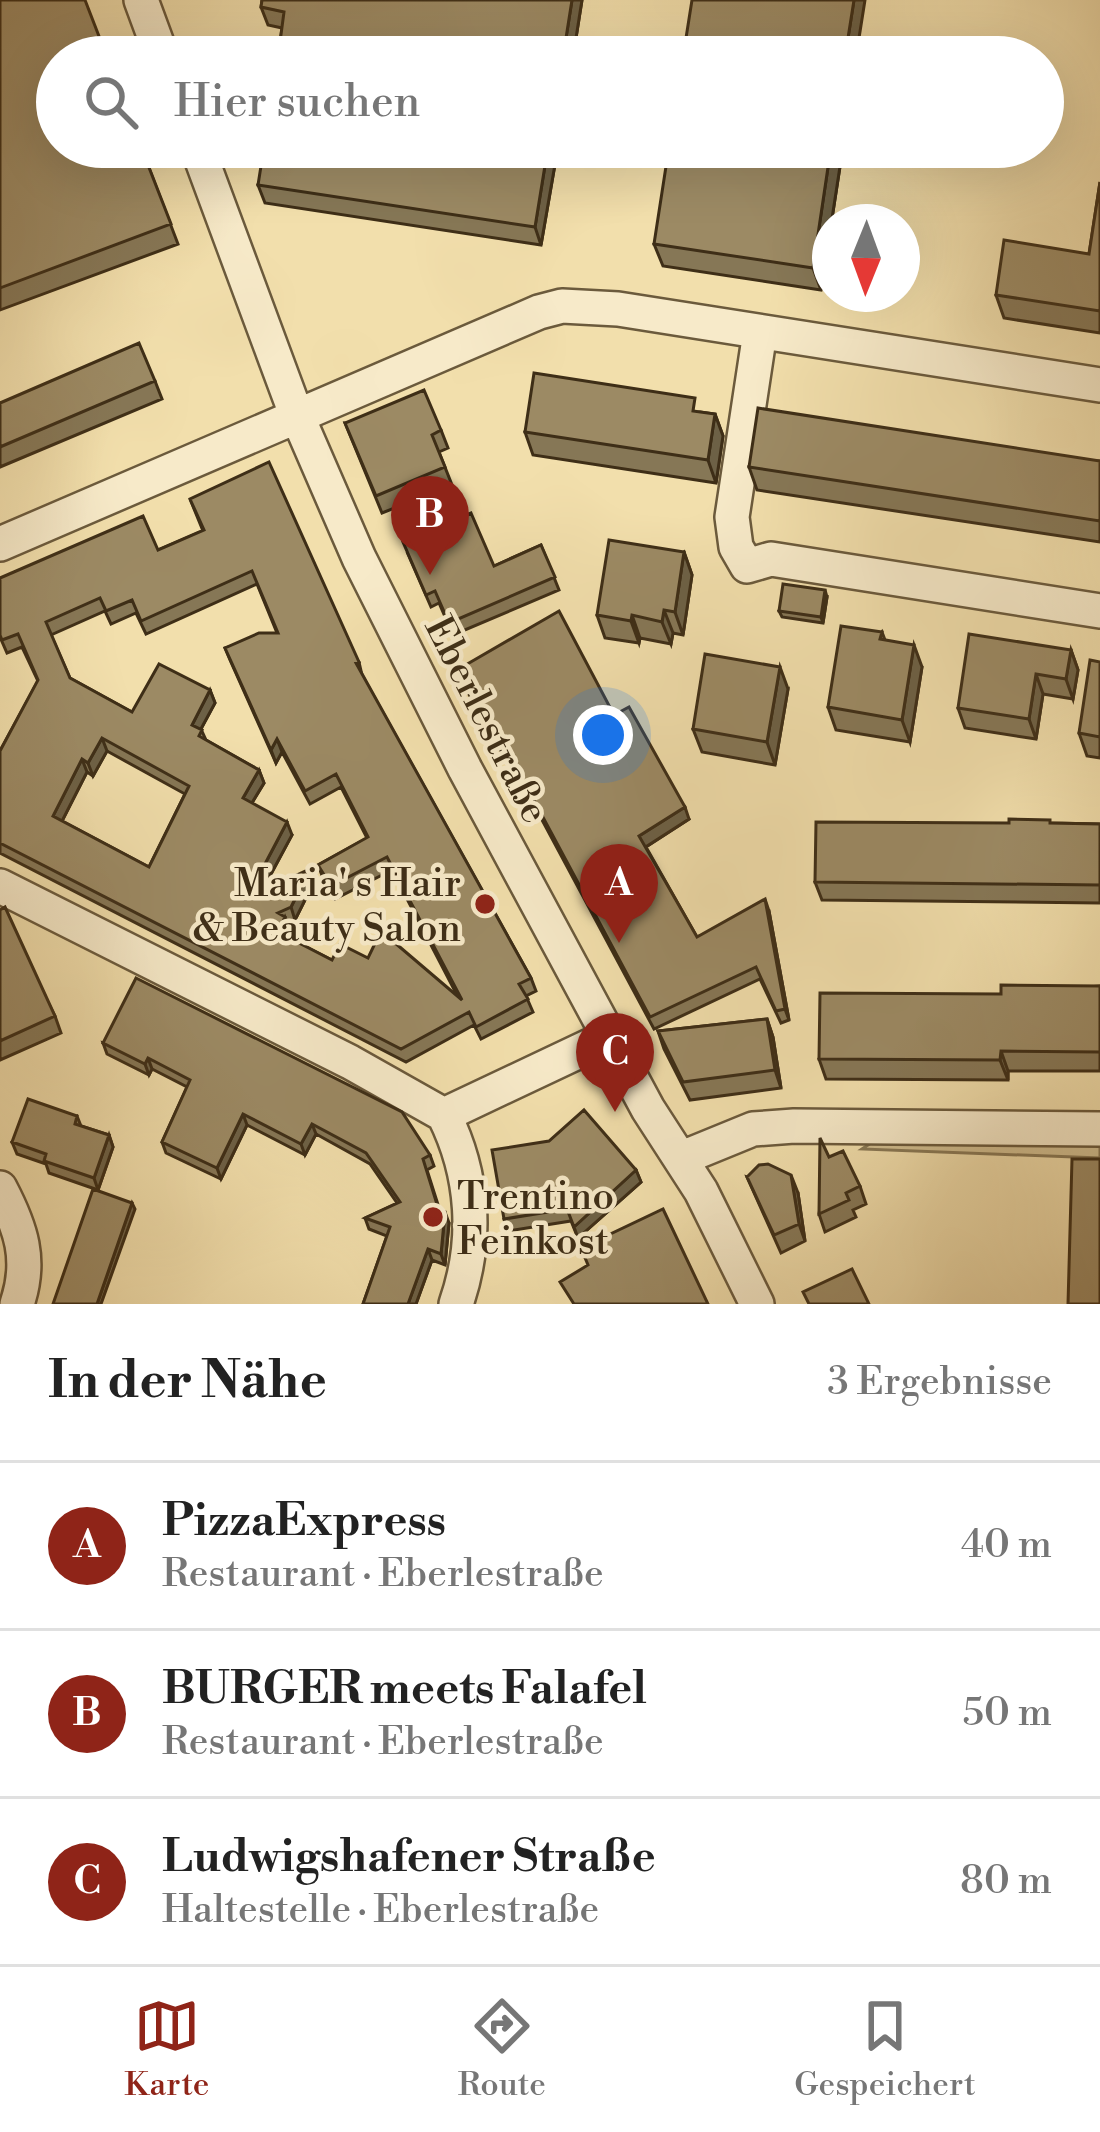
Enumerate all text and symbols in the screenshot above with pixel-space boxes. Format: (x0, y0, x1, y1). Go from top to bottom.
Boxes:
search box (36, 36, 1064, 168)
icon: search (78, 69, 144, 135)
text: Hier suchen (174, 74, 420, 131)
north arrow (812, 204, 920, 312)
pin: B (391, 476, 469, 575)
street label: Eberlestraße (413, 609, 559, 832)
your location (573, 705, 633, 765)
pin: A (580, 844, 658, 943)
place label: Maria' s Hair & Beauty Salon (193, 860, 461, 954)
marker: Maria' s Hair & Beauty Salon (472, 891, 498, 917)
pin: C (576, 1013, 654, 1112)
place label: Trentino Feinkost (457, 1173, 614, 1267)
marker: Trentino Feinkost (420, 1204, 446, 1230)
text: In der Nähe (48, 1350, 327, 1414)
text: 3 Ergebnisse (827, 1358, 1052, 1407)
text: PizzaExpress (162, 1493, 446, 1550)
text: A (73, 1521, 101, 1570)
text: 40 m (961, 1521, 1052, 1570)
text: Restaurant · Eberlestraße (162, 1550, 604, 1599)
text: BURGER meets Falafel (162, 1661, 647, 1718)
text: B (72, 1689, 102, 1738)
text: 50 m (962, 1689, 1052, 1738)
text: Restaurant · Eberlestraße (162, 1718, 604, 1767)
text: Ludwigshafener Straße (162, 1829, 656, 1886)
text: C (73, 1857, 101, 1906)
text: 80 m (960, 1857, 1052, 1906)
text: Haltestelle · Eberlestraße (162, 1886, 599, 1935)
tab: Karte (124, 1993, 210, 2106)
tab: Route (458, 1993, 546, 2106)
tab: Gespeichert (794, 1993, 976, 2106)

